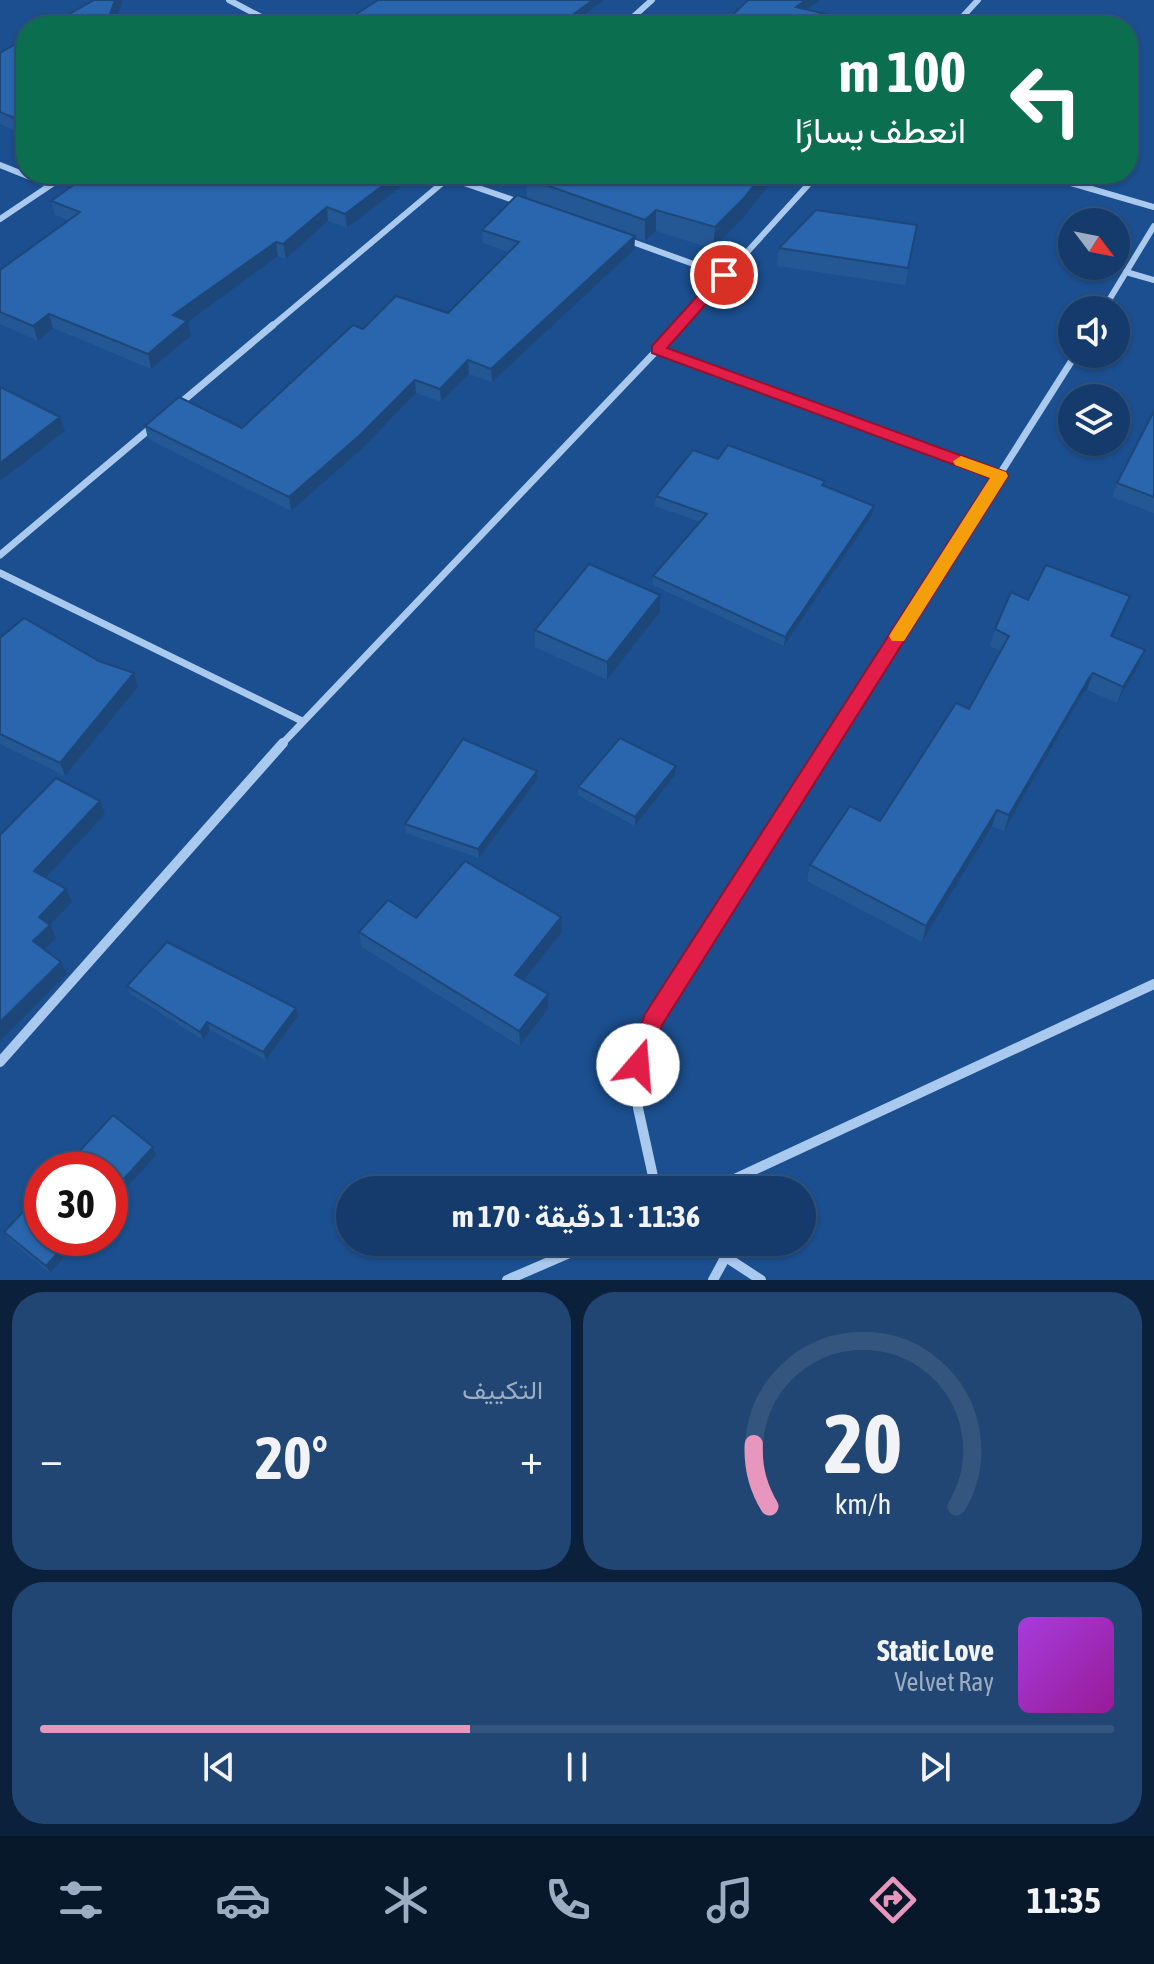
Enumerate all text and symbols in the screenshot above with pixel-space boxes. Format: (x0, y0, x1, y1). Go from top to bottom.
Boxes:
text: 100 m (839, 40, 966, 104)
icon: left (994, 48, 1098, 152)
text: انعطف يسارًا (795, 109, 966, 151)
north arrow (1058, 208, 1130, 280)
map controls (1058, 208, 1130, 456)
pin (690, 241, 758, 309)
icon: arrive (702, 253, 746, 297)
button: sound (1058, 296, 1130, 368)
button: layers (1058, 384, 1130, 456)
position arrow (596, 1023, 680, 1107)
speed limit sign: 30 (24, 1152, 128, 1256)
text: 11:36 · 1 دقيقة · 170 m (452, 1199, 700, 1233)
text: التكييف (462, 1375, 543, 1405)
text: 20 (823, 1395, 902, 1491)
text: 20° (255, 1423, 328, 1492)
text: − (40, 1433, 63, 1483)
text: + (520, 1433, 543, 1483)
text: km/h (834, 1487, 891, 1520)
text: Static Love (877, 1633, 994, 1667)
text: Velvet Ray (894, 1667, 994, 1697)
icon: previous (197, 1745, 241, 1789)
icon: pause (555, 1745, 599, 1789)
icon: next (913, 1745, 957, 1789)
icon: filters (53, 1872, 109, 1928)
icon: car (215, 1872, 271, 1928)
icon: climate (378, 1872, 434, 1928)
icon: phone (540, 1872, 596, 1928)
icon: music (702, 1872, 758, 1928)
icon: directions (865, 1872, 921, 1928)
text: 11:35 (1027, 1879, 1101, 1921)

